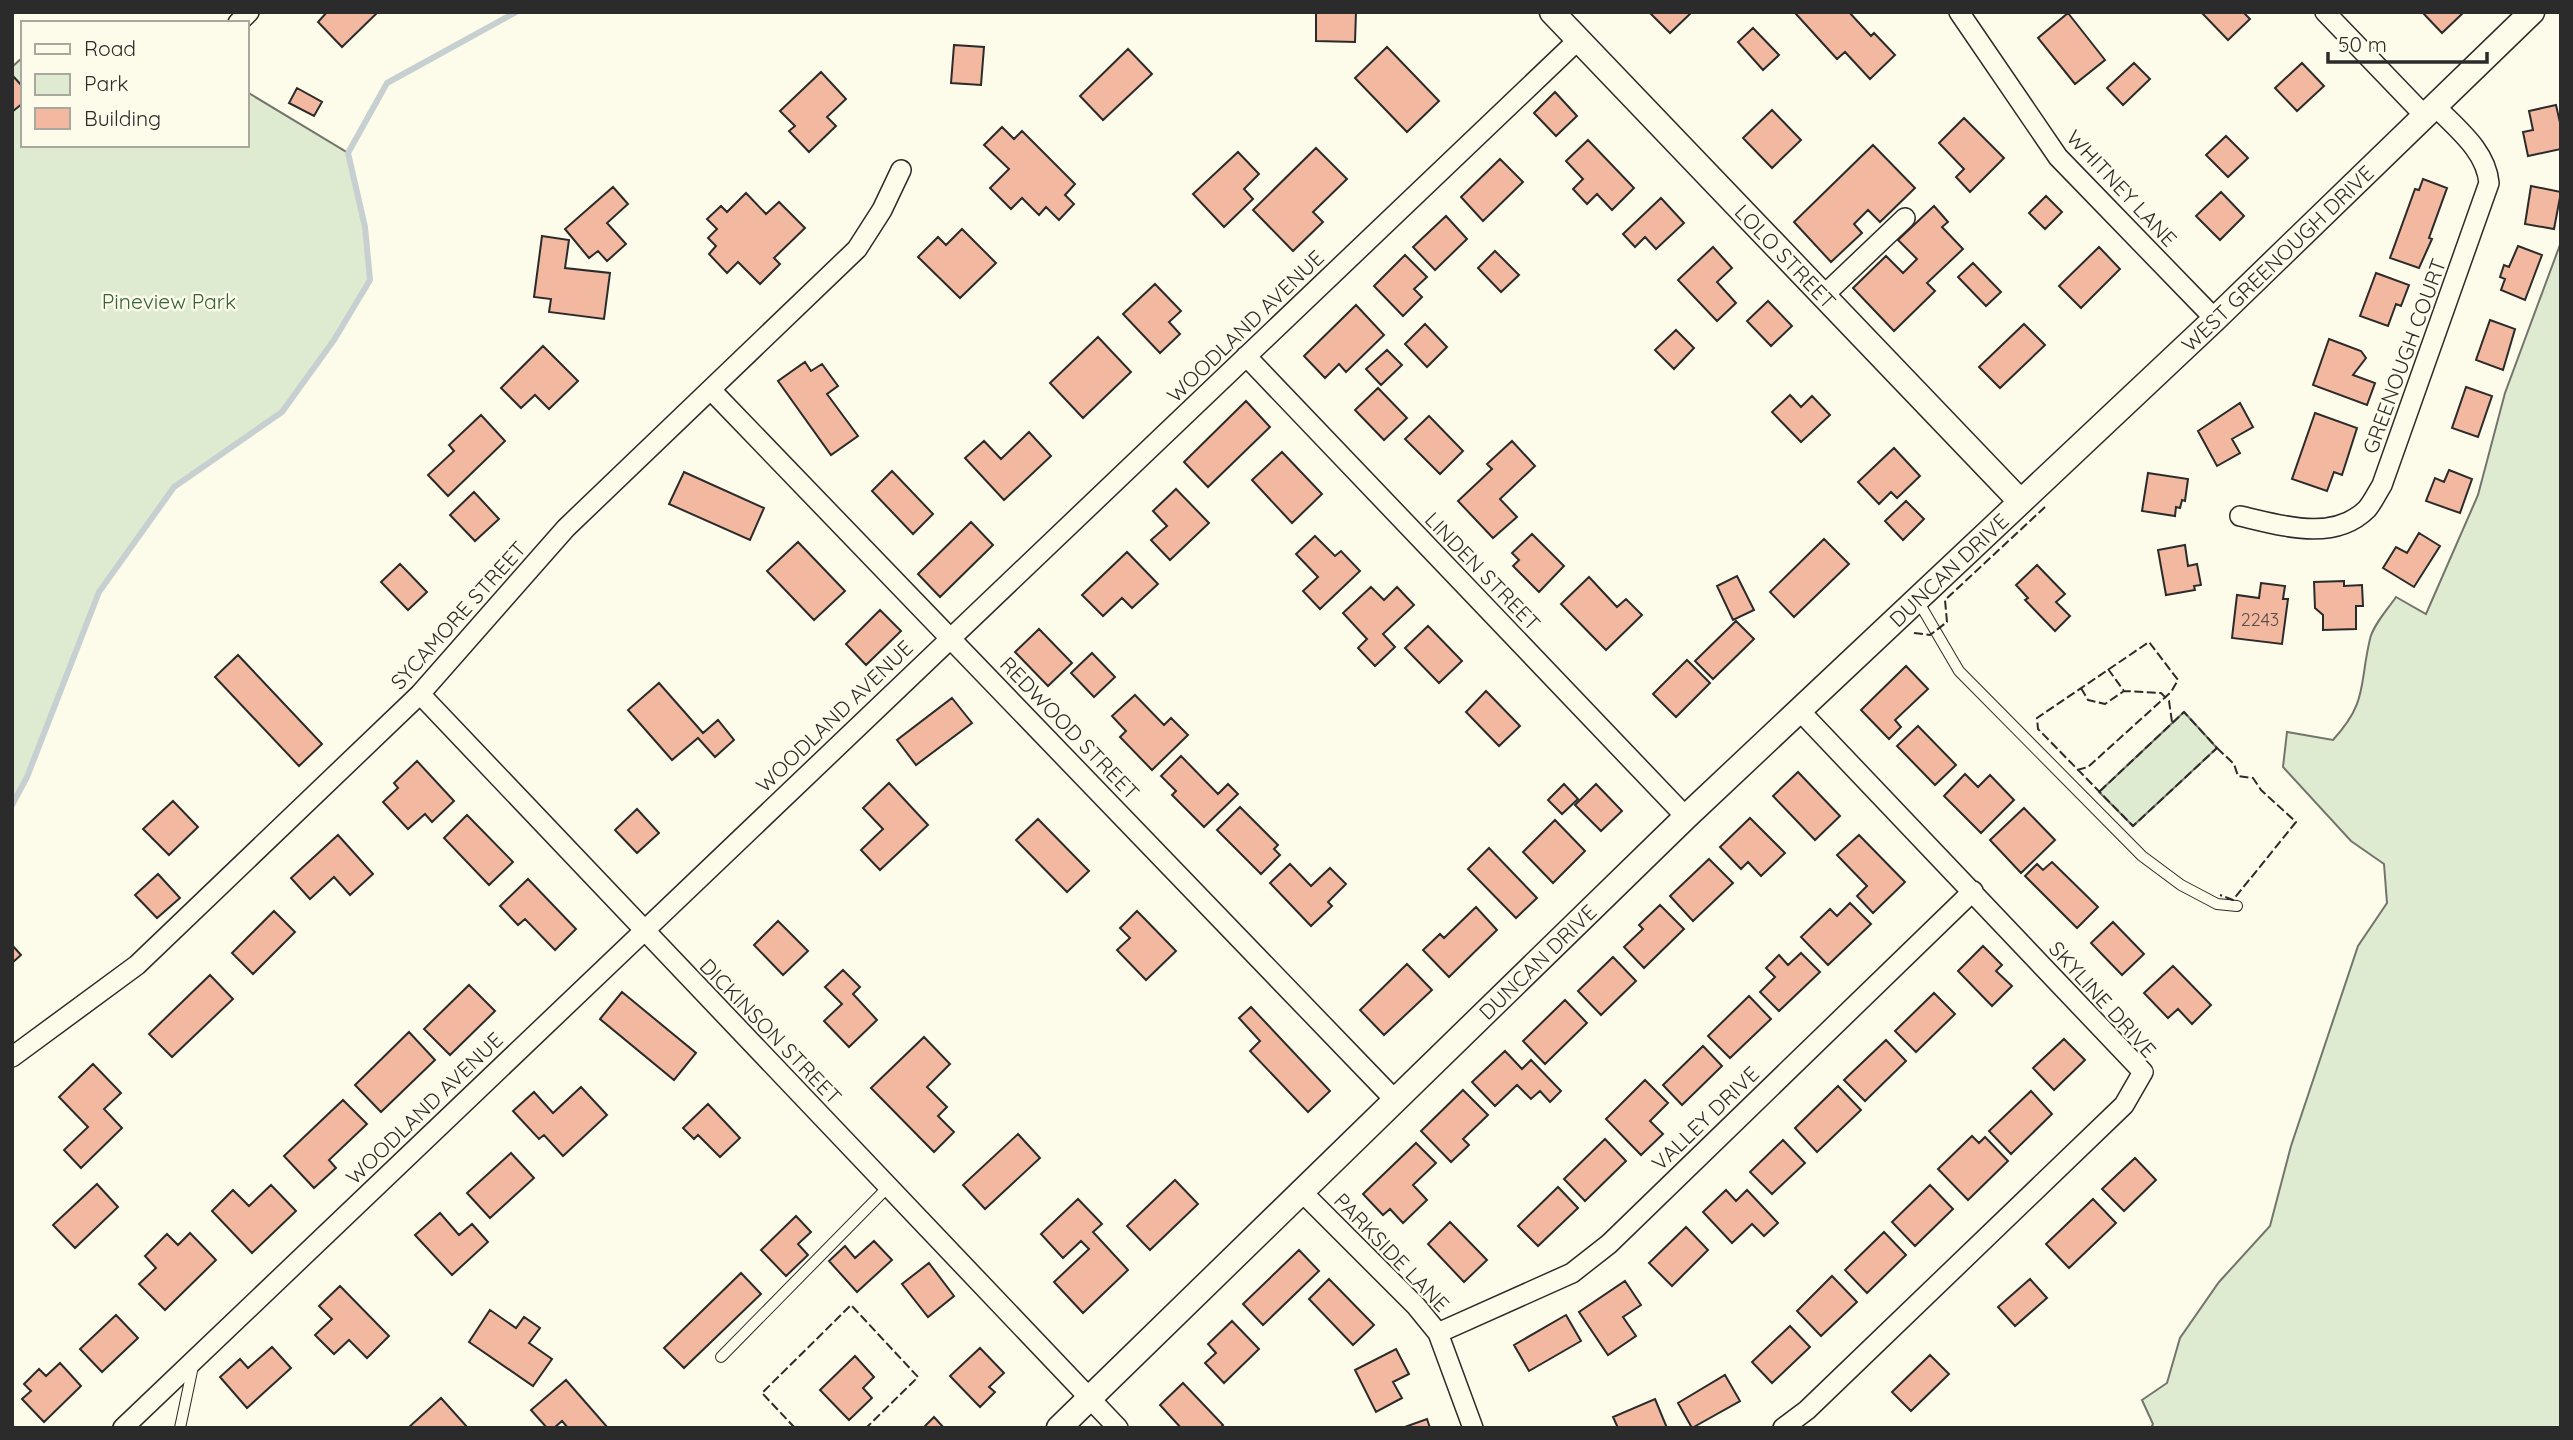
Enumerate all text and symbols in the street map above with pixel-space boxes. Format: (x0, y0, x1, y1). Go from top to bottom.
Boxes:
legend (21, 21, 248, 147)
scale bar (2328, 21, 2487, 65)
text: 50 m (2338, 31, 2387, 57)
text: Road (84, 35, 136, 61)
text: Park (84, 70, 128, 96)
text: Building (84, 105, 161, 131)
street label: WHITNEY LANE (2061, 124, 2183, 252)
street label: WEST GREENOUGH DRIVE (2176, 160, 2379, 357)
street label: LOLO STREET (1730, 198, 1842, 314)
street label: WOODLAND AVENUE (1161, 244, 1329, 408)
street label: GREENOUGH COURT (2357, 255, 2451, 457)
park label: Pineview Park (102, 288, 236, 314)
street label: LINDEN STREET (1420, 506, 1546, 636)
street label: DUNCAN DRIVE (1884, 508, 2014, 632)
street label: SYCAMORE STREET (385, 536, 531, 694)
house number: 2243 (2241, 608, 2279, 631)
street label: WOODLAND AVENUE (750, 634, 918, 798)
street label: REDWOOD STREET (995, 651, 1145, 805)
street label: DUNCAN DRIVE (1473, 899, 1602, 1025)
street label: SKYLINE DRIVE (2044, 935, 2162, 1063)
street label: DICKINSON STREET (695, 953, 847, 1109)
street label: WOODLAND AVENUE (340, 1026, 508, 1190)
street label: VALLEY DRIVE (1646, 1060, 1764, 1176)
street label: PARKSIDE LANE (1329, 1187, 1455, 1317)

